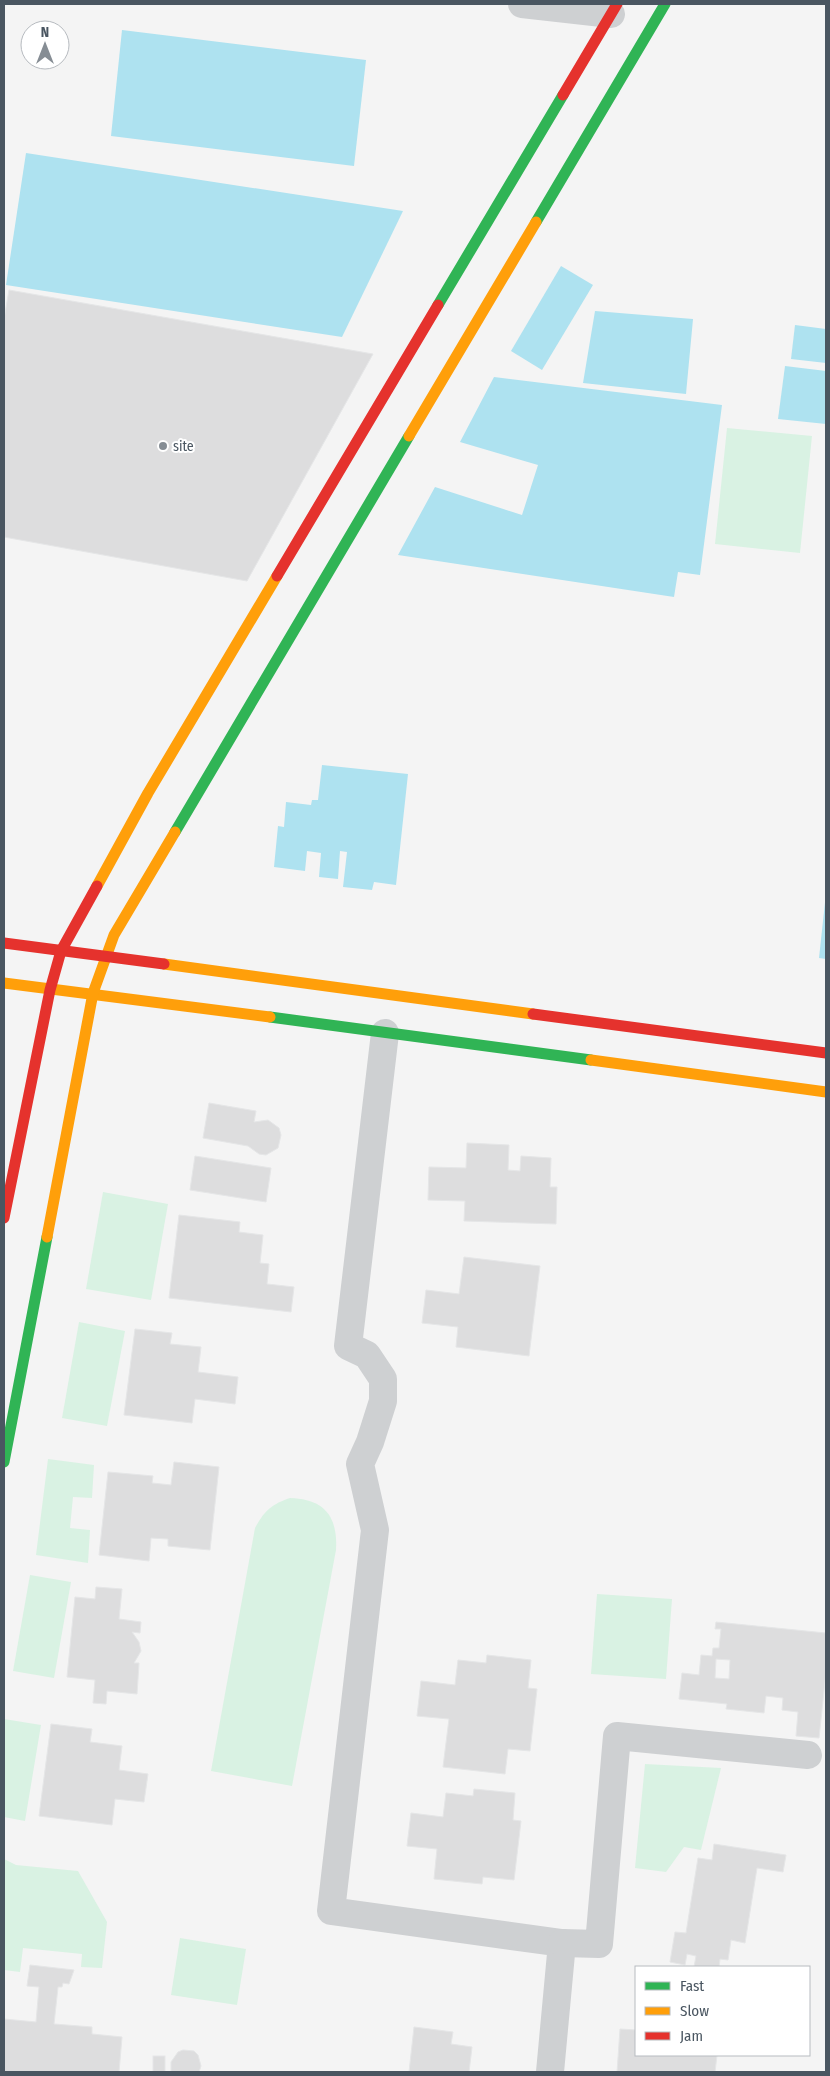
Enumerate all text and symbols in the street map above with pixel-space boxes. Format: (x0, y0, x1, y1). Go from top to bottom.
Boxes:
north arrow (20, 20, 70, 70)
text: N (41, 24, 49, 41)
place label: site (173, 438, 194, 455)
marker: site (157, 440, 169, 452)
legend (635, 1966, 810, 2056)
text: Fast (680, 1977, 704, 1995)
text: Slow (680, 2002, 709, 2020)
text: Jam (680, 2027, 703, 2045)

